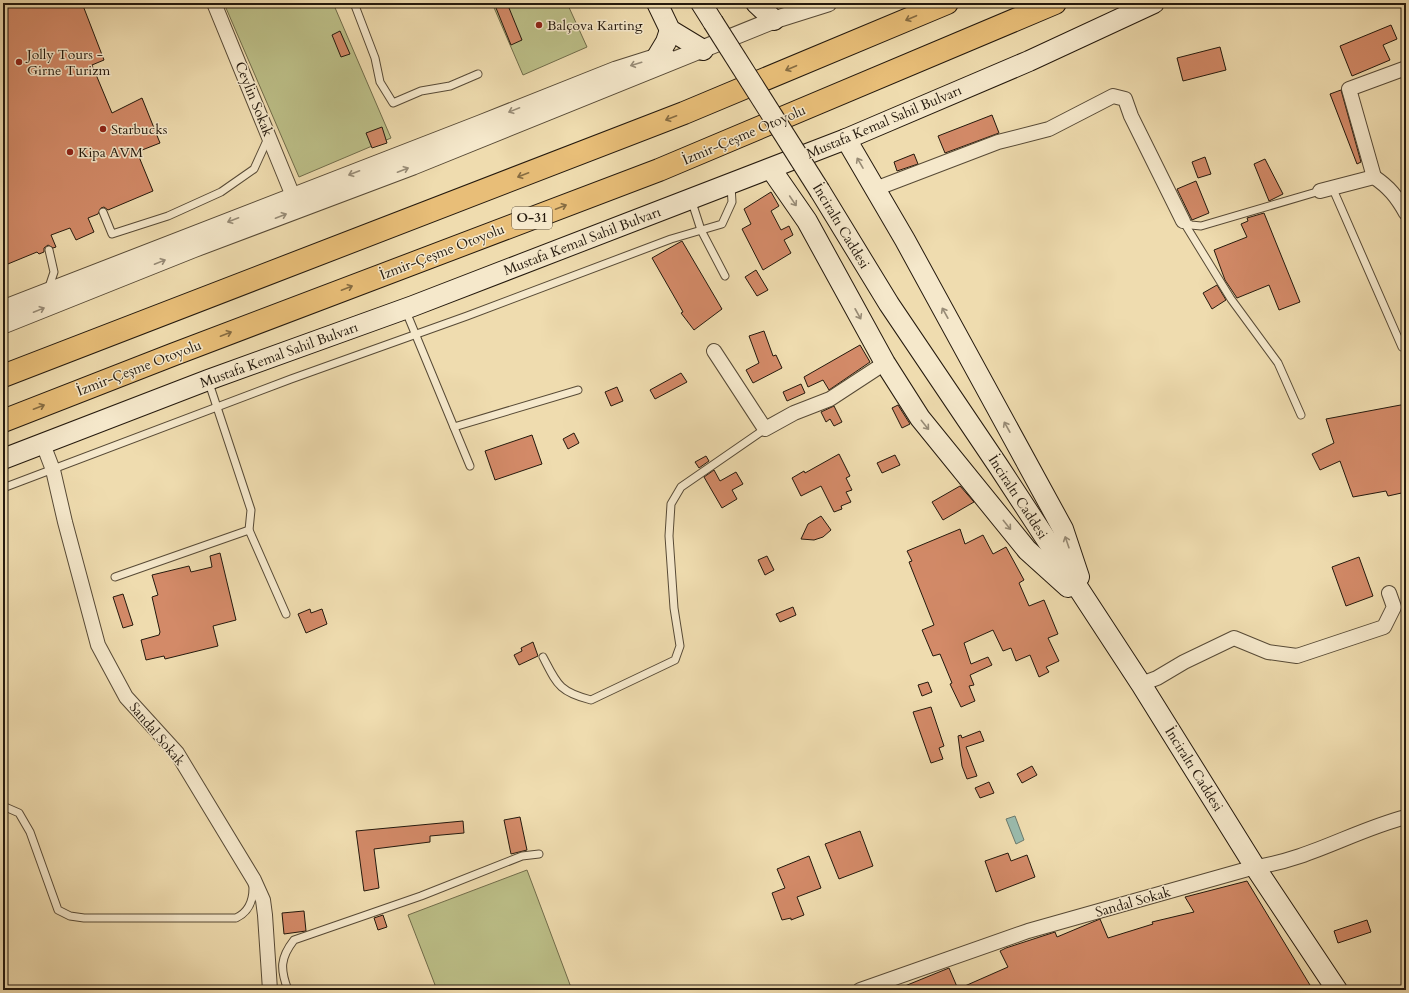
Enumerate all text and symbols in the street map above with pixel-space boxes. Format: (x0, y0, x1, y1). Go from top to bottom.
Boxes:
one-way arrow (905, 15, 917, 23)
place label: Balçova Karting (547, 16, 643, 35)
marker: Balçova Karting (534, 20, 544, 30)
place label: Jolly Tours - Girne Turizm (25, 45, 110, 80)
marker: Jolly Tours - Girne Turizm (14, 57, 24, 67)
street label: Ceylin Sokak (230, 59, 278, 140)
one-way arrow (629, 61, 642, 68)
one-way arrow (785, 65, 797, 73)
street label: Mustafa Kemal Sahil Bulvarı (803, 81, 965, 163)
street label: İzmir-Çeşme Otoyolu (679, 100, 809, 170)
one-way arrow (509, 107, 521, 115)
one-way arrow (665, 114, 677, 122)
place label: Starbucks (111, 120, 168, 139)
marker: Starbucks (98, 124, 108, 134)
place label: Kipa AVM (78, 143, 143, 162)
marker: Kipa AVM (65, 147, 75, 157)
one-way arrow (856, 157, 864, 169)
one-way arrow (397, 165, 409, 173)
one-way arrow (348, 169, 360, 177)
one-way arrow (518, 171, 530, 179)
street label: İnciraltı Caddesi (808, 180, 874, 272)
one-way arrow (789, 195, 797, 206)
street label: Mustafa Kemal Sahil Bulvarı (501, 202, 663, 280)
one-way arrow (554, 203, 566, 211)
road number: O-31 (512, 207, 552, 229)
one-way arrow (275, 211, 287, 219)
one-way arrow (228, 217, 240, 225)
street label: İzmir-Çeşme Otoyolu (377, 219, 507, 285)
one-way arrow (154, 258, 166, 266)
one-way arrow (341, 284, 353, 292)
one-way arrow (33, 306, 45, 314)
one-way arrow (854, 307, 862, 319)
one-way arrow (940, 307, 948, 319)
street label: Mustafa Kemal Sahil Bulvarı (197, 317, 361, 392)
one-way arrow (219, 330, 231, 338)
street label: İzmir-Çeşme Otoyolu (74, 335, 204, 401)
one-way arrow (33, 402, 45, 410)
one-way arrow (921, 419, 929, 430)
one-way arrow (1003, 421, 1010, 433)
street label: İnciraltı Caddesi (984, 451, 1052, 543)
one-way arrow (1003, 520, 1012, 531)
one-way arrow (1063, 536, 1070, 549)
street label: Sandal Sokak (125, 698, 189, 770)
street label: İnciraltı Caddesi (1160, 723, 1228, 815)
street label: Sandal Sokak (1093, 882, 1173, 922)

